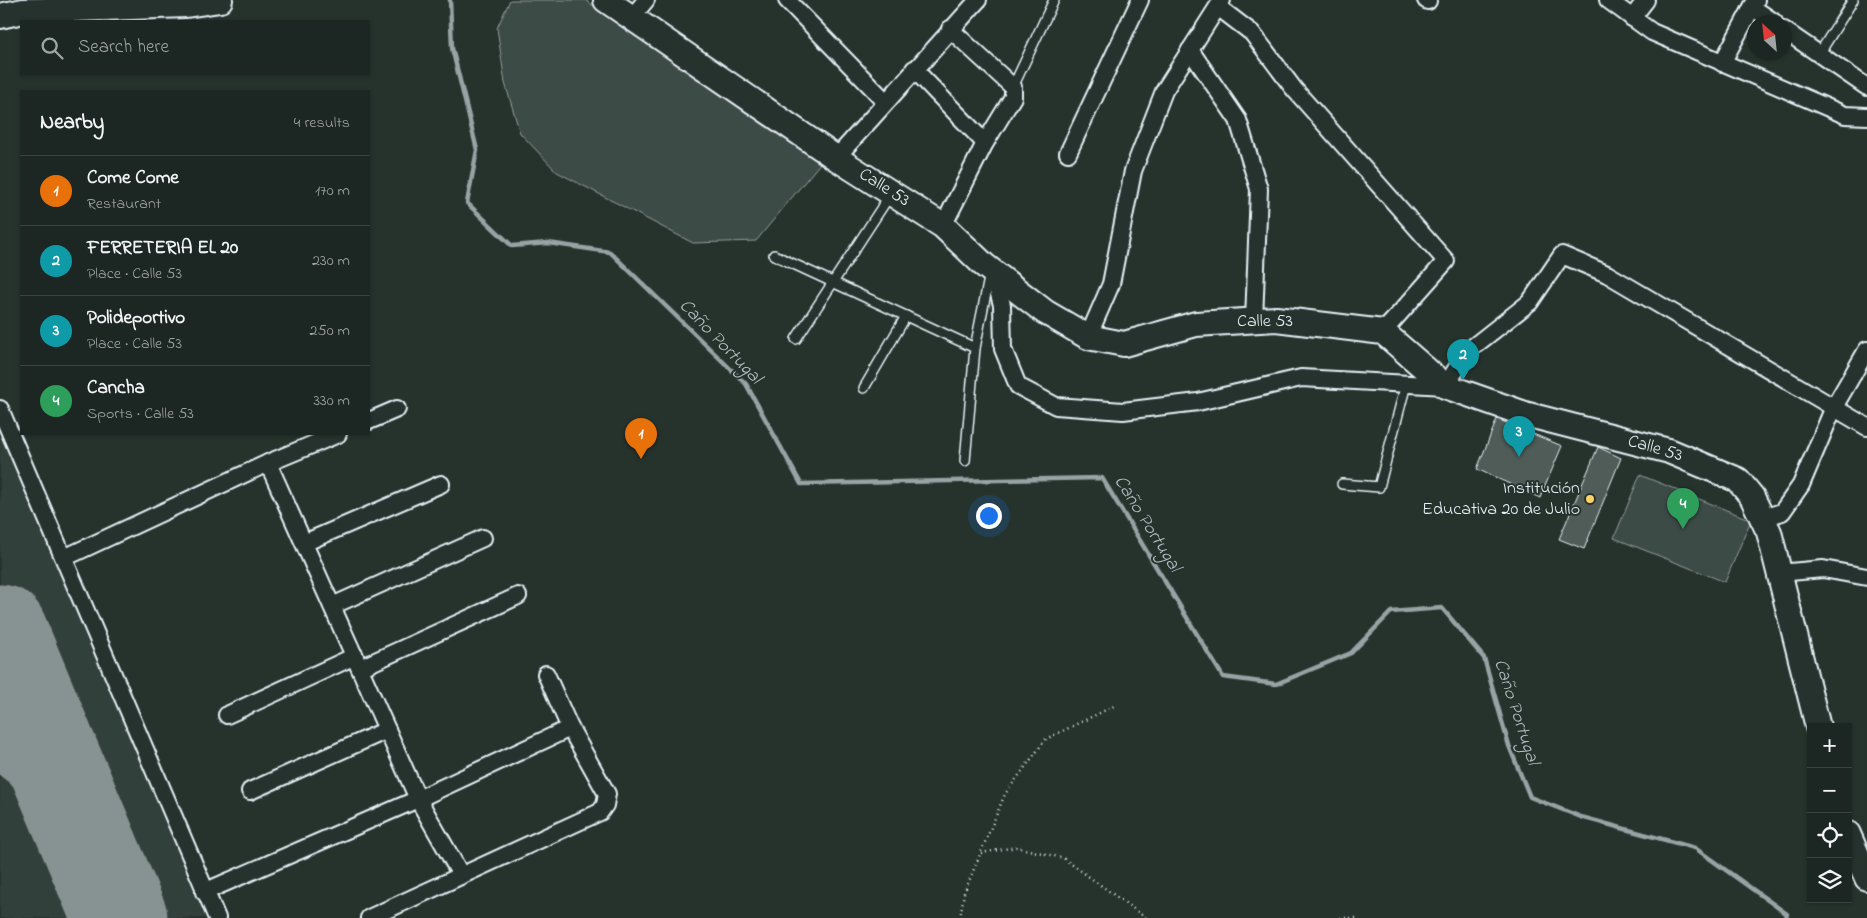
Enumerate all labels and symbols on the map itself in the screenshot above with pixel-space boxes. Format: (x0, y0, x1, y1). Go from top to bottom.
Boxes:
north arrow (1747, 15, 1792, 60)
street label: Calle 53 (853, 162, 915, 214)
water label: Caño Portugal (672, 293, 770, 393)
street label: Calle 53 (1237, 309, 1293, 335)
pin: 2 (1447, 339, 1479, 380)
pin: 3 (1503, 416, 1535, 457)
pin: 1 (625, 418, 657, 459)
street label: Calle 53 (1625, 429, 1685, 469)
water label: Caño Portugal (1106, 470, 1189, 580)
place label: Institución Educativa 20 de Julio (1422, 476, 1580, 523)
pin: 4 (1667, 488, 1699, 529)
marker: Institución Educativa 20 de Julio (1584, 493, 1596, 505)
your location (976, 503, 1002, 529)
water label: Caño Portugal (1485, 656, 1547, 771)

